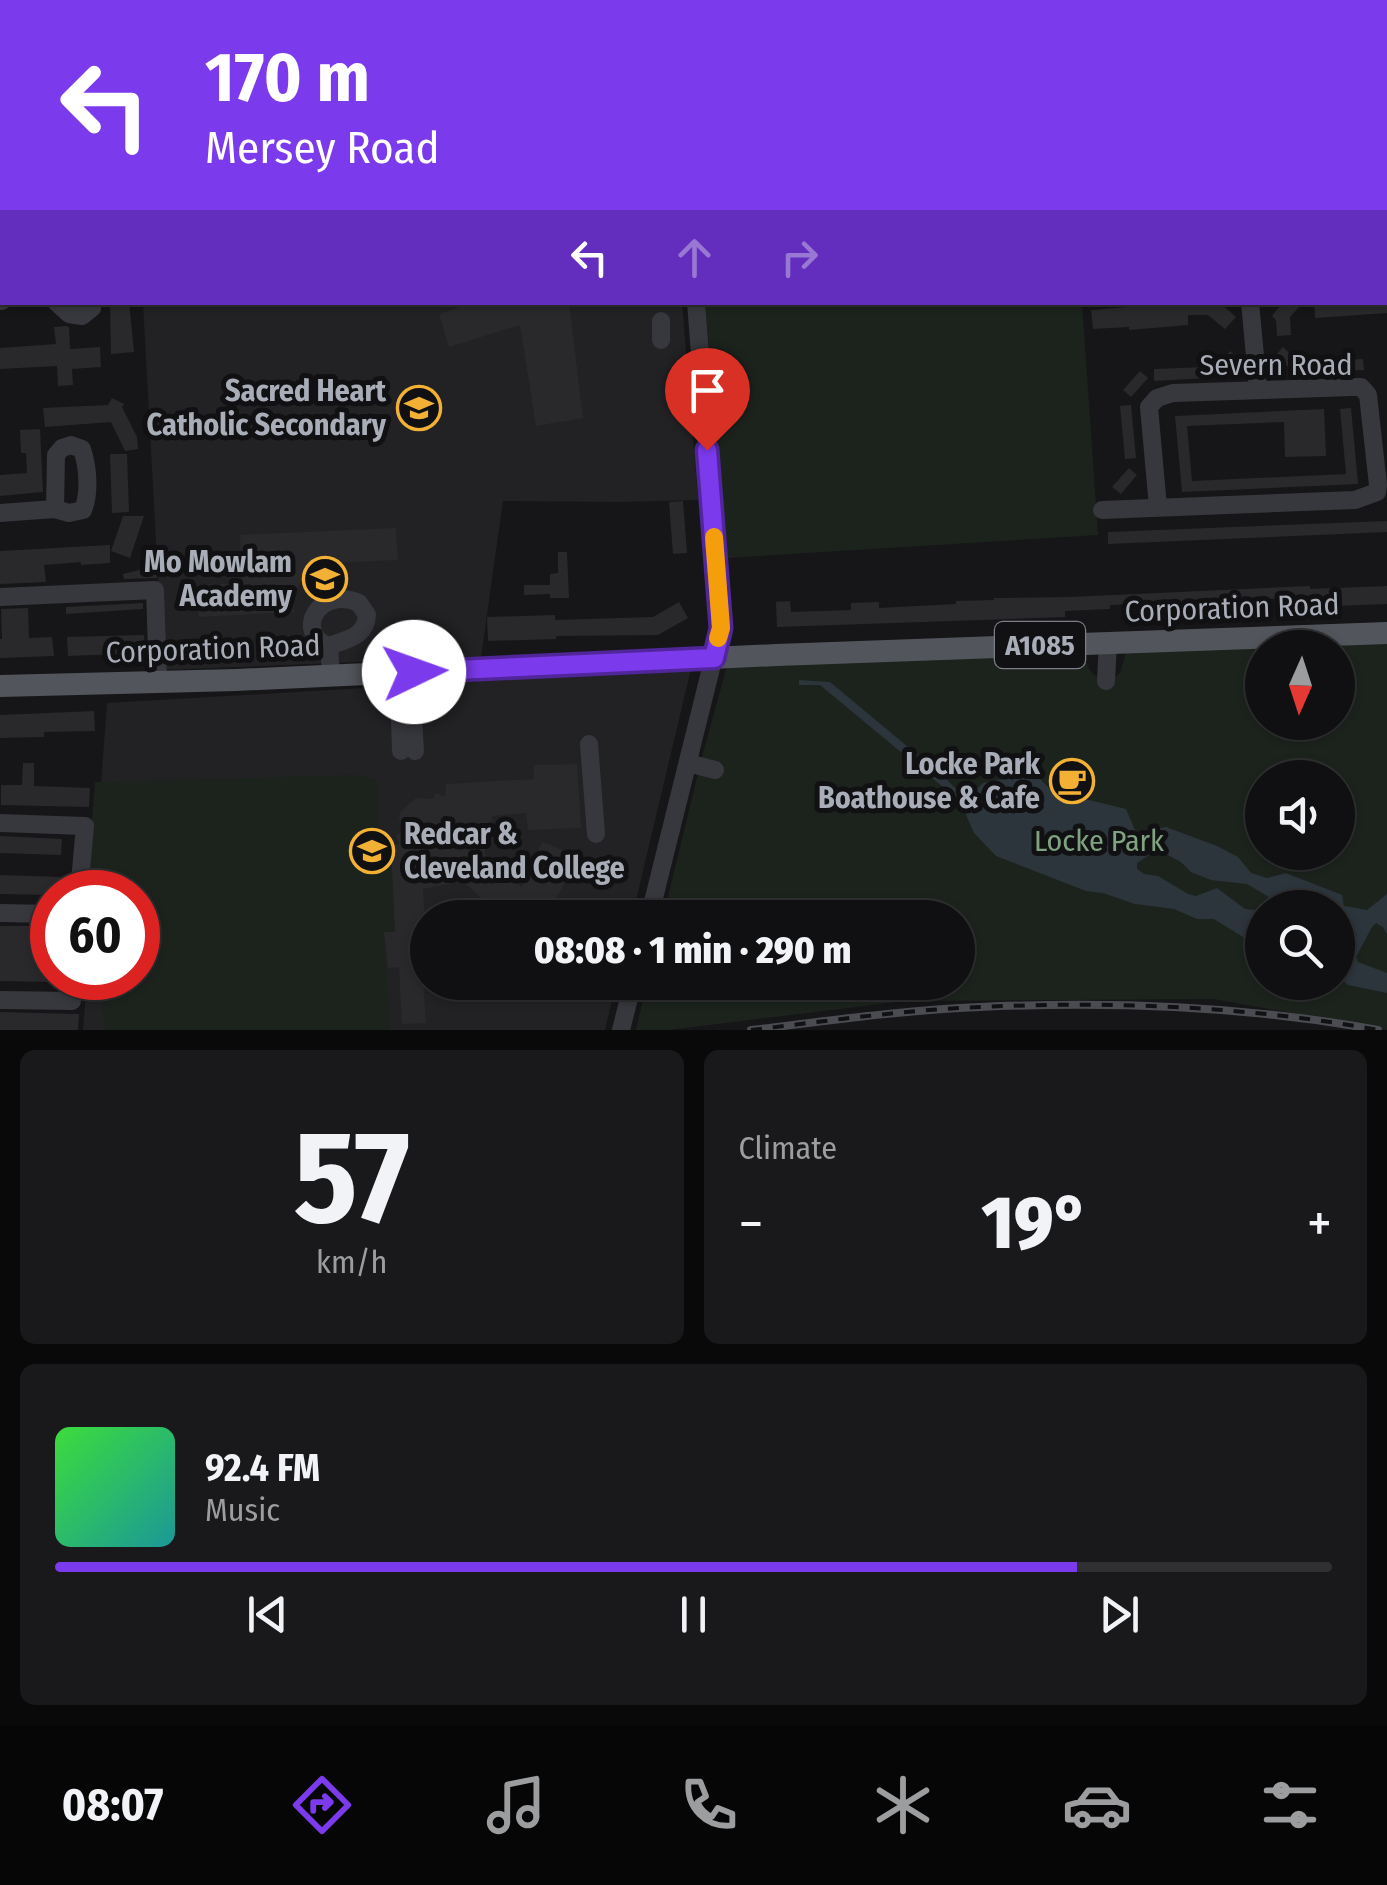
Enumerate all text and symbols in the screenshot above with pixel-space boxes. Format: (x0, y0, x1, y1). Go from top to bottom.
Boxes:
text: 170 m (205, 36, 370, 120)
icon: left (40, 40, 170, 170)
text: Mersey Road (205, 121, 440, 175)
icon: left (562, 230, 617, 285)
icon: ahead (667, 230, 722, 285)
icon: right (772, 230, 827, 285)
street label: Severn Road (1199, 347, 1353, 383)
pin (665, 348, 750, 451)
icon: arrive (680, 363, 735, 418)
place label: Sacred Heart Catholic Secondary (147, 373, 387, 443)
school or university icon: Sacred Heart Catholic Secondary (396, 385, 442, 431)
place label: Mo Mowlam Academy (144, 544, 293, 614)
school or university icon: Mo Mowlam Academy (302, 556, 348, 602)
street label: Corporation Road (1124, 586, 1340, 630)
position arrow (362, 620, 466, 724)
road number: A1085 (995, 622, 1085, 668)
street label: Corporation Road (105, 627, 321, 671)
north arrow (1245, 630, 1355, 740)
map controls (1245, 630, 1355, 1000)
place label: Locke Park Boathouse & Cafe (818, 746, 1041, 816)
cafe icon: Locke Park Boathouse & Cafe (1049, 758, 1095, 804)
button: sound (1245, 760, 1355, 870)
place label: Redcar & Cleveland College (404, 816, 625, 886)
park label: Locke Park (1034, 823, 1164, 859)
school or university icon: Redcar & Cleveland College (349, 828, 395, 874)
speed limit sign: 60 (30, 870, 160, 1000)
button: search (1245, 890, 1355, 1000)
text: 08:08 · 1 min · 290 m (534, 927, 851, 973)
text: 57 (294, 1100, 410, 1256)
text: Climate (739, 1129, 837, 1167)
text: 19° (982, 1178, 1089, 1268)
text: − (739, 1191, 763, 1257)
text: + (1307, 1191, 1332, 1257)
text: km/h (316, 1243, 387, 1281)
text: 92.4 FM (205, 1445, 320, 1491)
text: Music (205, 1491, 280, 1529)
icon: previous (240, 1587, 295, 1642)
icon: pause (666, 1587, 721, 1642)
icon: next (1092, 1587, 1147, 1642)
icon: directions (287, 1770, 357, 1840)
icon: music (481, 1770, 551, 1840)
icon: phone (674, 1770, 744, 1840)
icon: climate (868, 1770, 938, 1840)
icon: car (1062, 1770, 1132, 1840)
icon: filters (1255, 1770, 1325, 1840)
text: 08:07 (62, 1778, 163, 1832)

